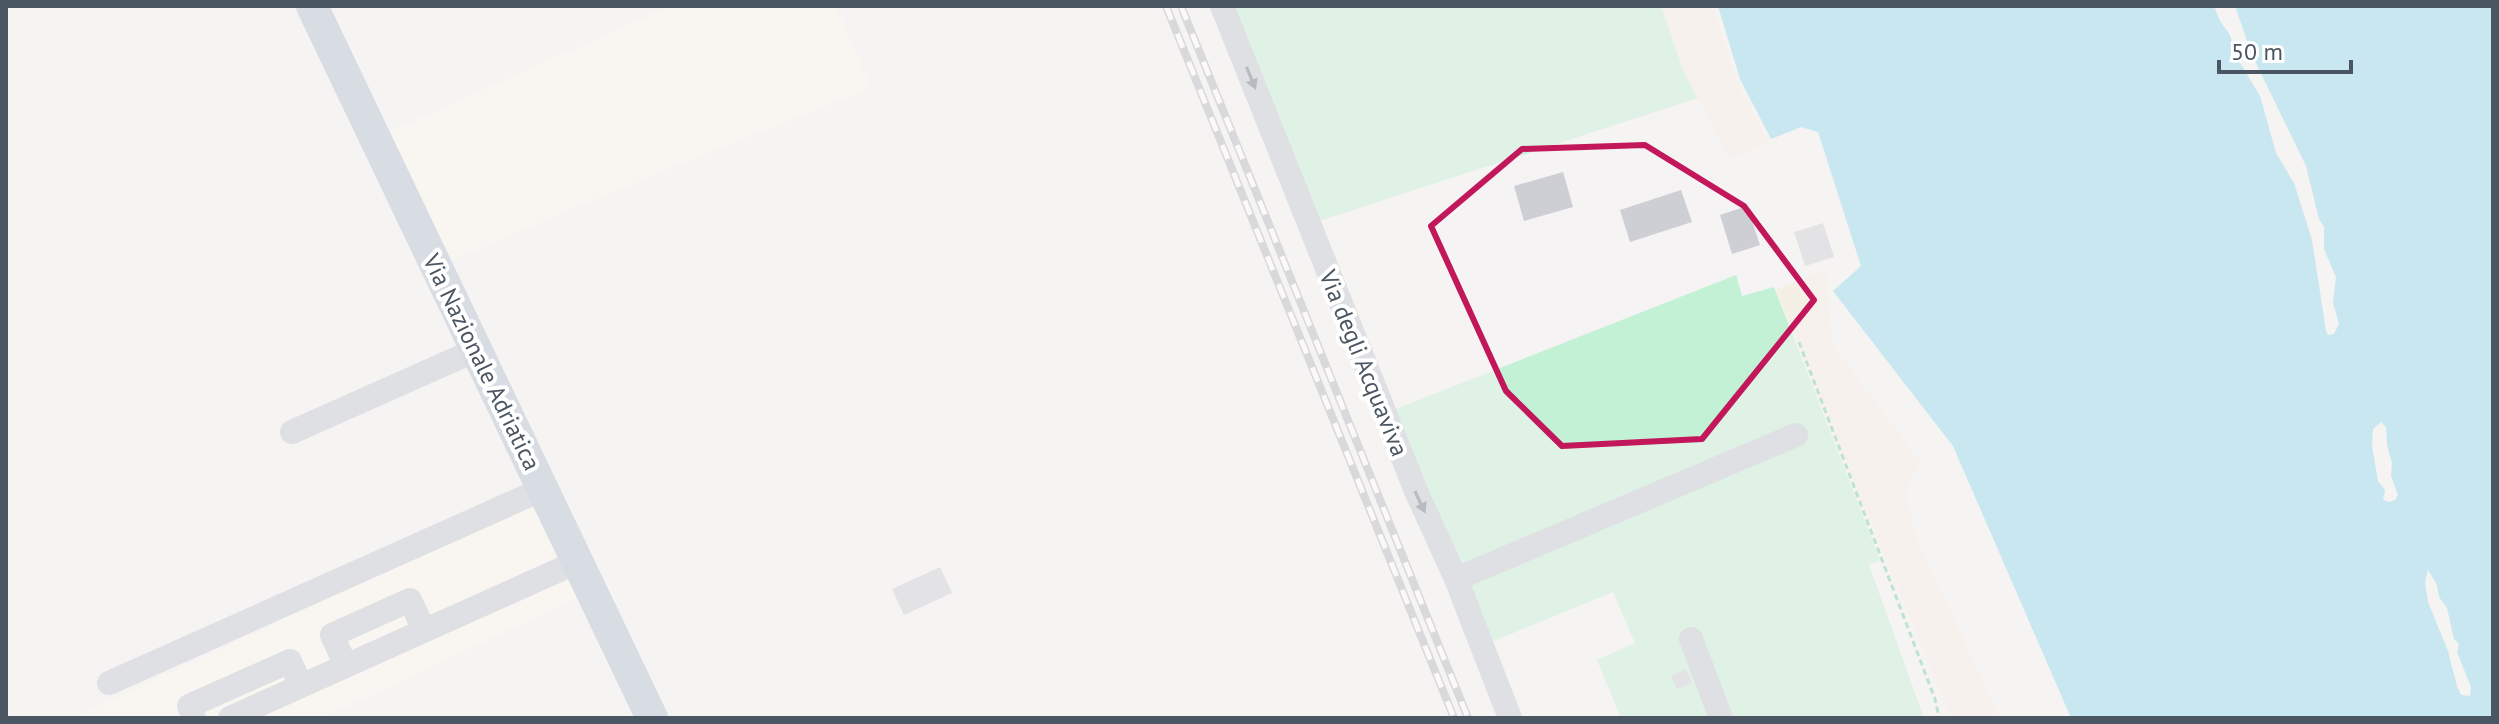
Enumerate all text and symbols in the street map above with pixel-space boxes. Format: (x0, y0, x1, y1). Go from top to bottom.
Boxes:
scale bar (2219, 24, 2351, 74)
text: 50 m (2231, 36, 2283, 67)
one-way arrow (1245, 66, 1258, 90)
street label: Via Nazionale Adriatica (416, 248, 548, 475)
street label: Via degli Acquaviva (1312, 264, 1416, 461)
one-way arrow (1414, 490, 1427, 513)

